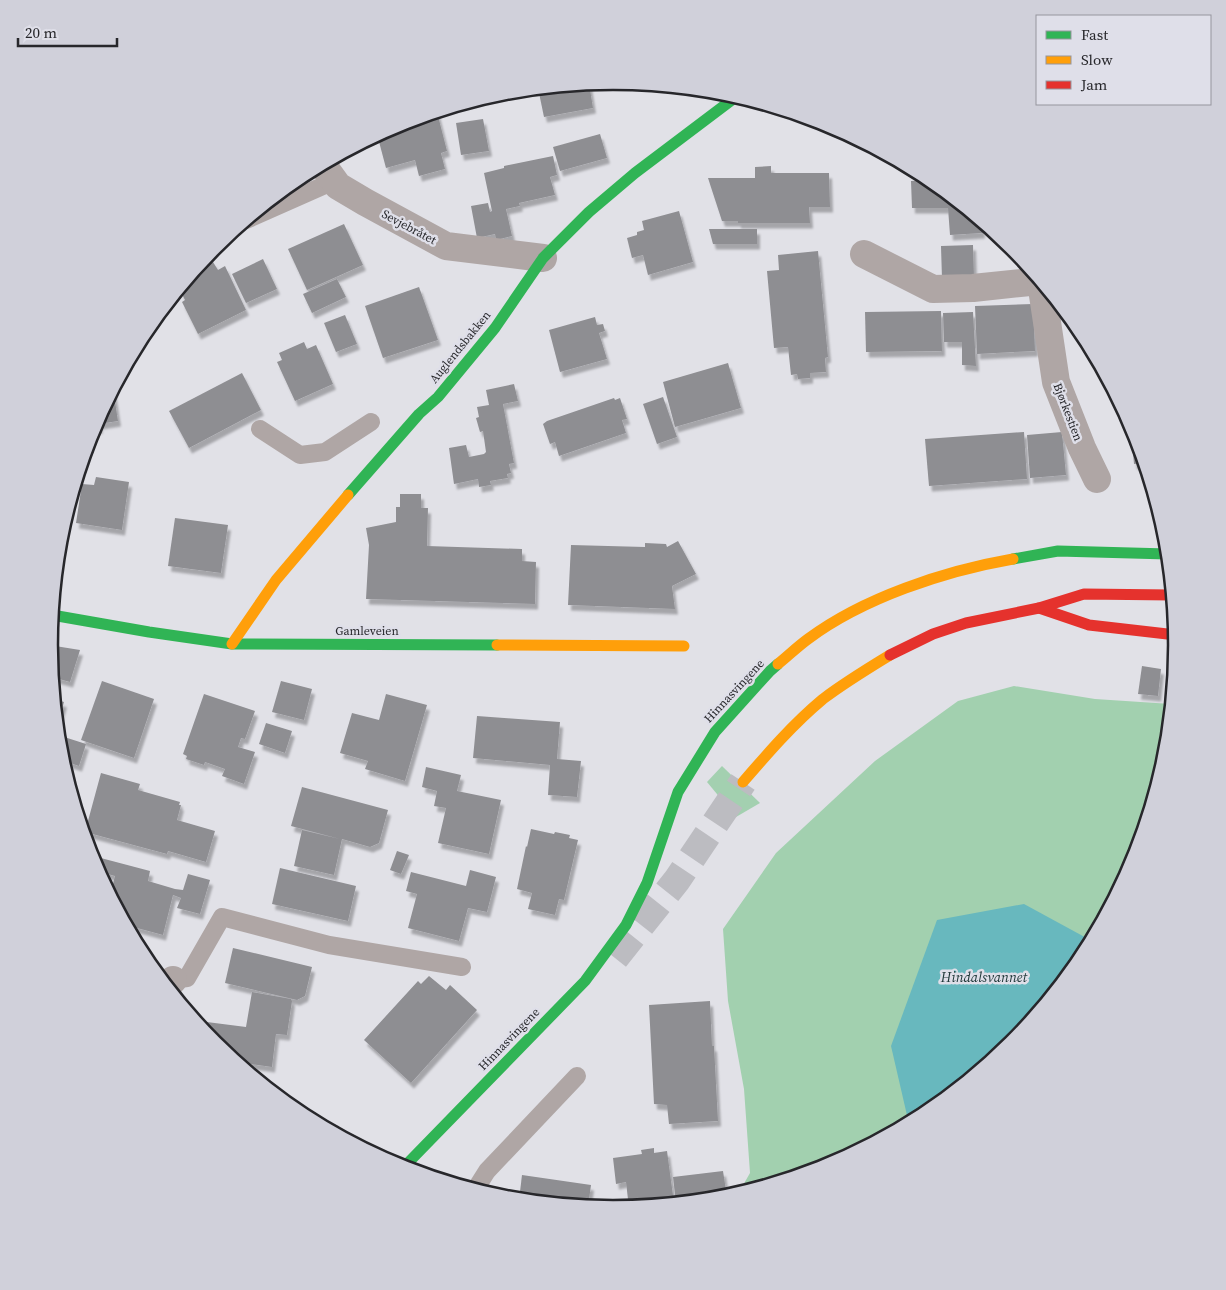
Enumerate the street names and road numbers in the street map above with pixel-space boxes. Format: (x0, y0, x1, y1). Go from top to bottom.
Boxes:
street label: Sevjebråtet (379, 206, 439, 248)
street label: Auglendsbakken (426, 307, 494, 387)
street label: Bjørkestien (1050, 381, 1086, 443)
street label: Gamleveien (335, 623, 399, 639)
street label: Hinnasvingene (700, 656, 768, 726)
street label: Hinnasvingene (475, 1004, 543, 1074)

